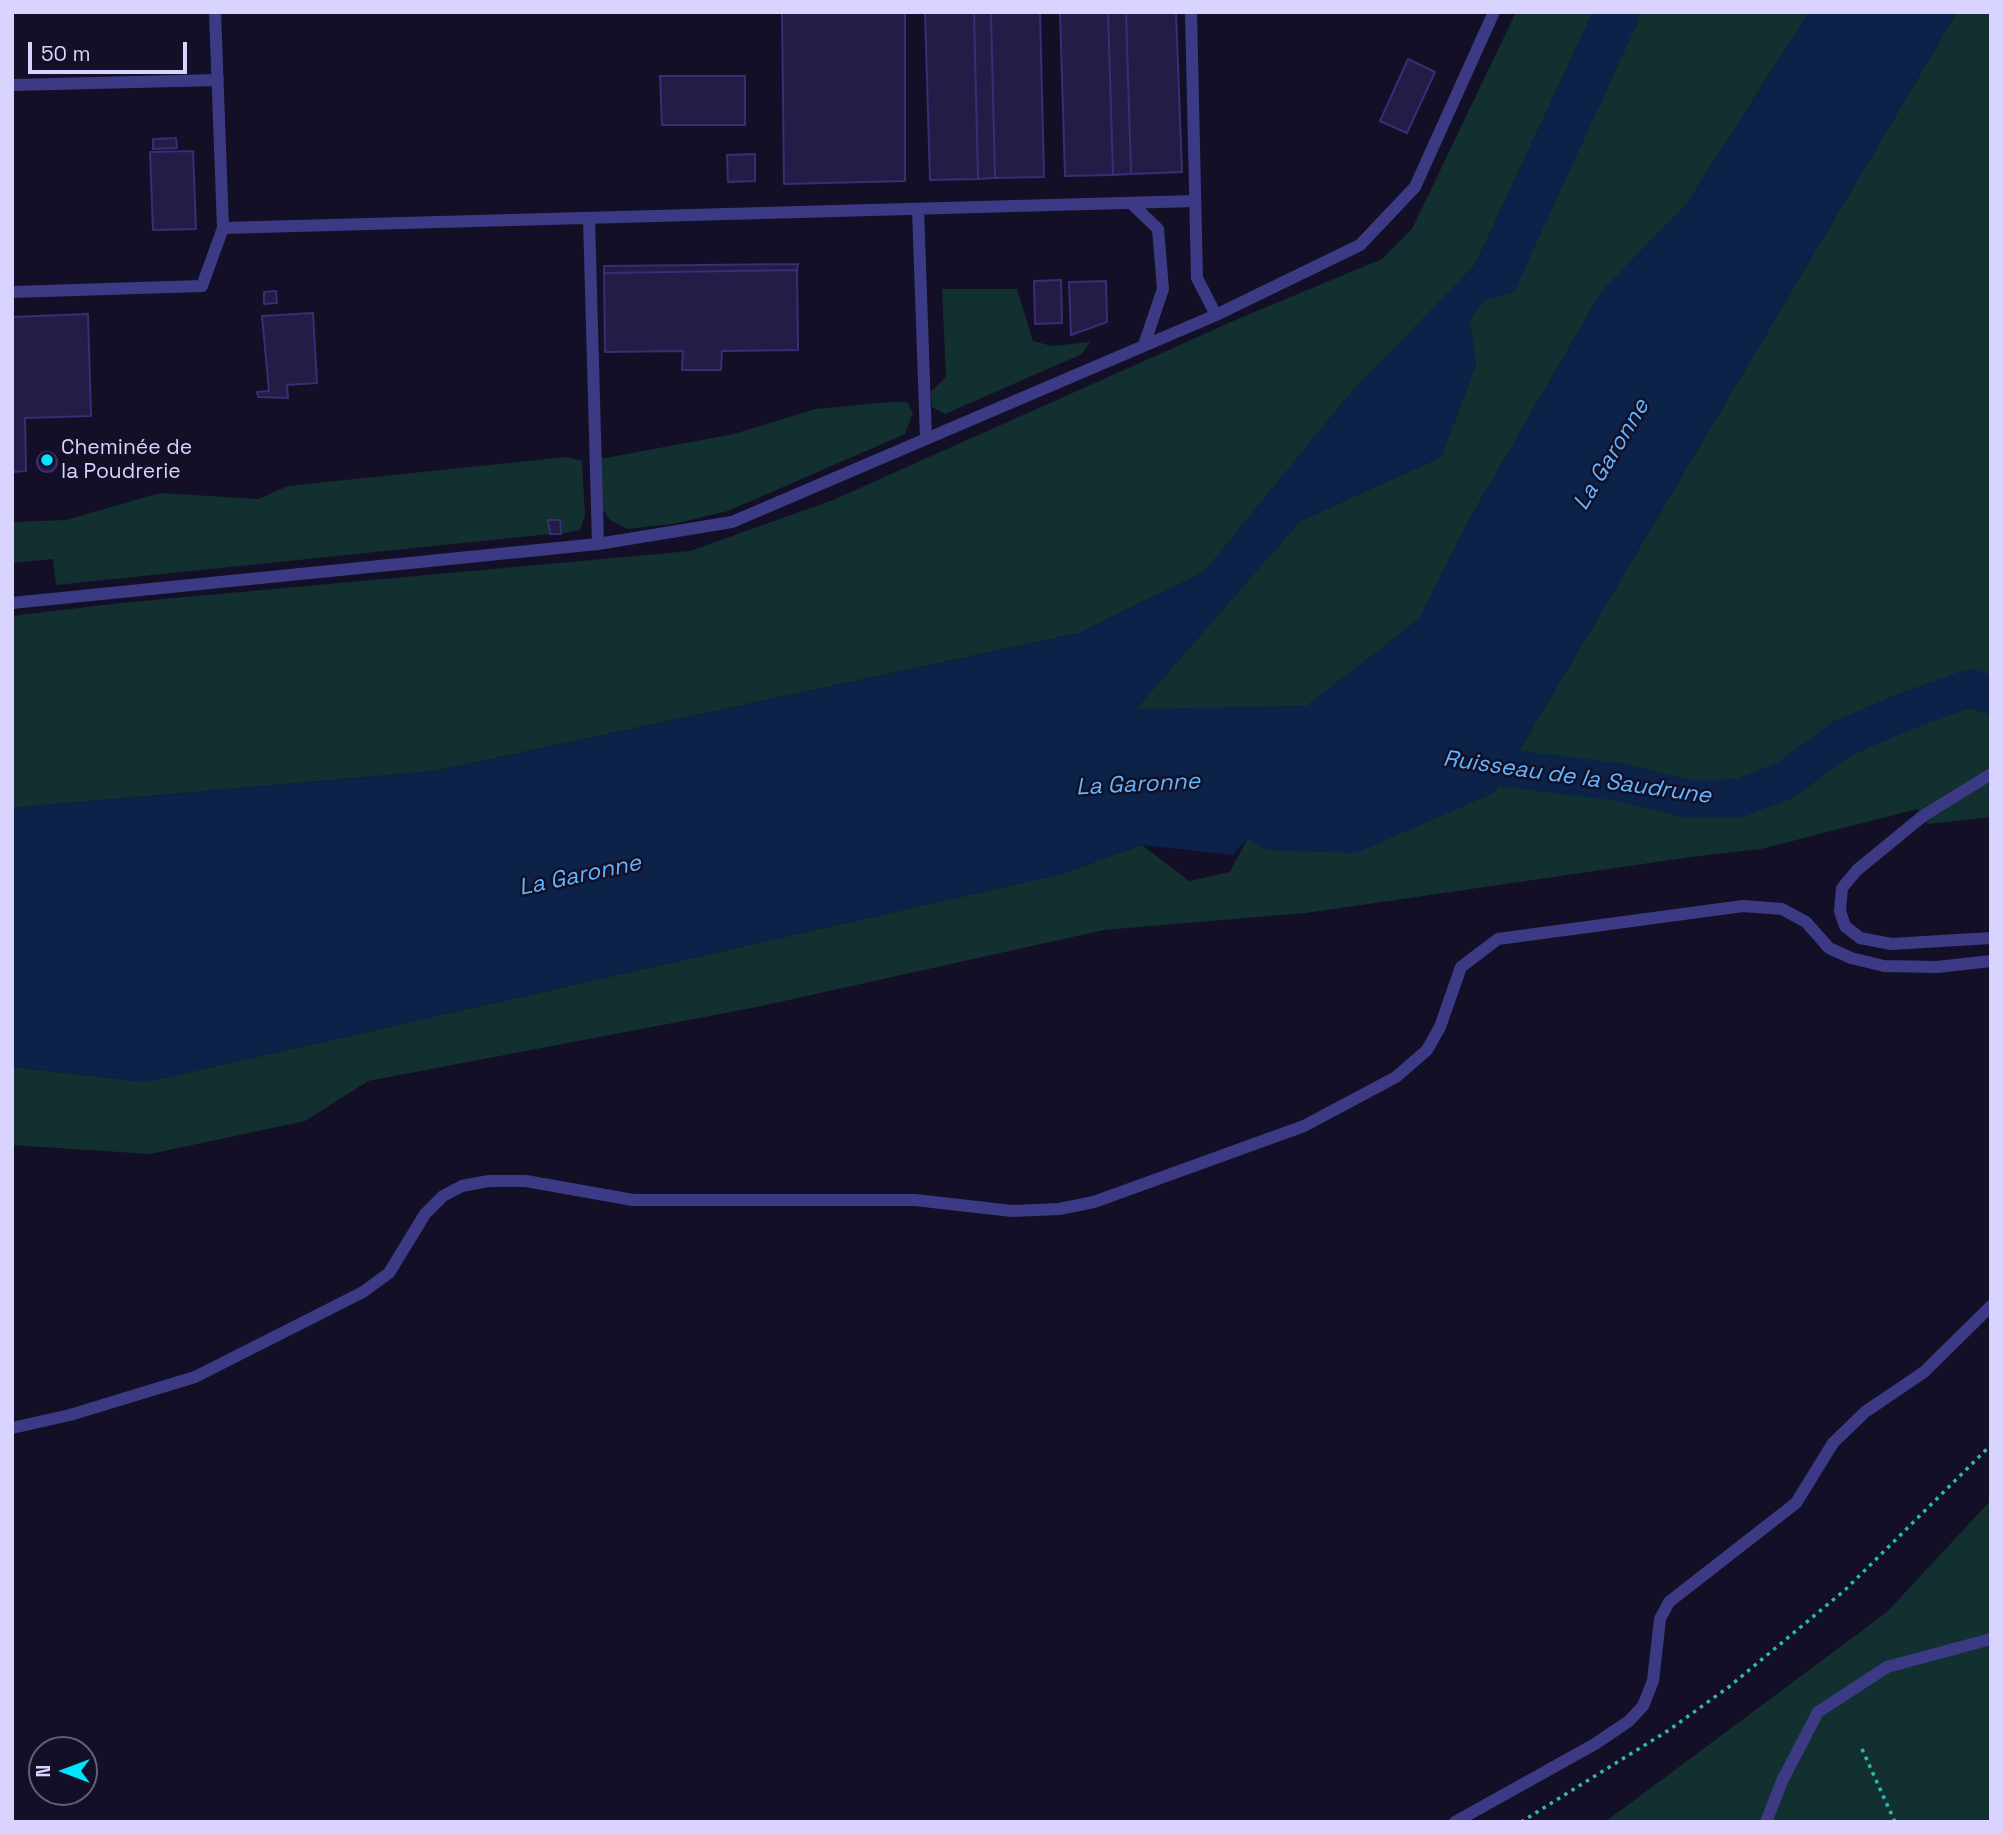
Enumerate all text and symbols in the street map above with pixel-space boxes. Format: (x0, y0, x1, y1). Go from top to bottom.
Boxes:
scale bar (32, 28, 191, 72)
text: 50 m (41, 40, 91, 67)
water label: La Garonne (1568, 395, 1656, 515)
place label: Cheminée de la Poudrerie (61, 435, 192, 485)
marker: Cheminée de la Poudrerie (39, 452, 55, 468)
water label: Ruisseau de la Saudrune (1441, 746, 1713, 810)
water label: La Garonne (1075, 768, 1201, 802)
water label: La Garonne (516, 850, 644, 902)
north arrow (28, 1736, 98, 1806)
text: N (31, 1765, 56, 1777)

